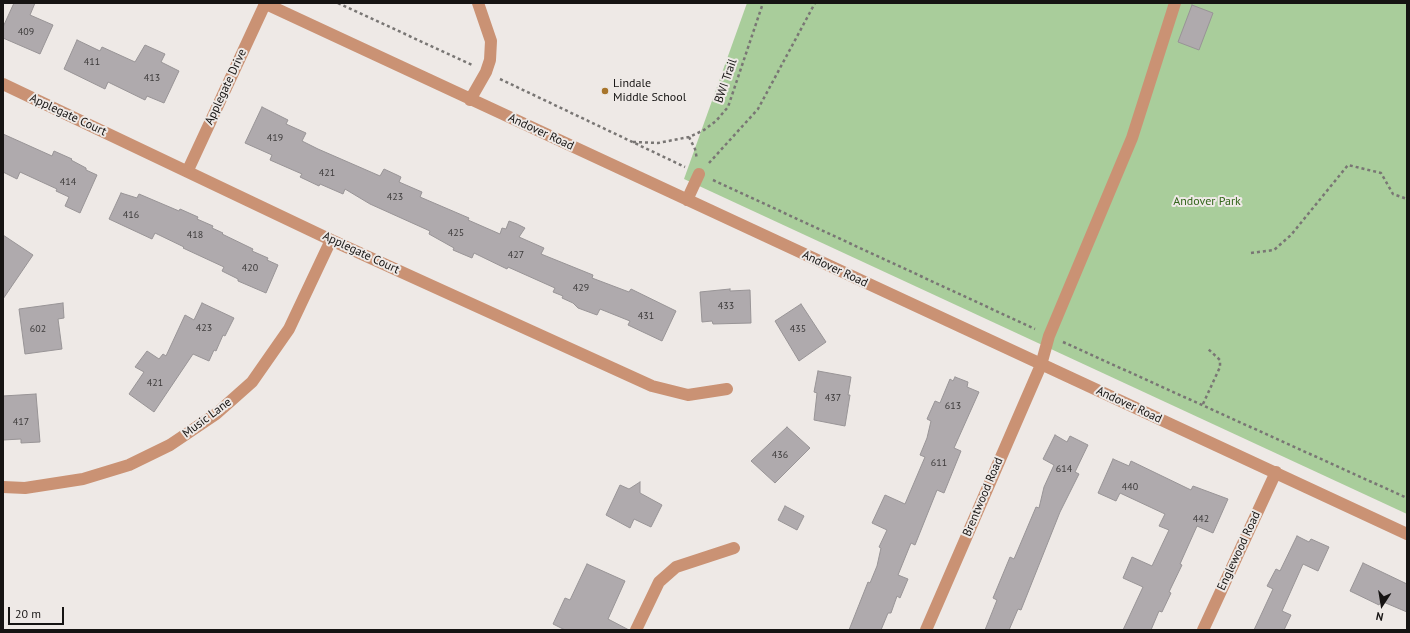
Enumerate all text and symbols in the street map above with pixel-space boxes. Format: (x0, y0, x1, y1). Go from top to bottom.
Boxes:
house number: 409 (18, 26, 34, 38)
street label: Applegate Drive (202, 47, 250, 127)
house number: 411 (84, 56, 100, 68)
street label: BWI Trail (712, 57, 740, 105)
house number: 413 (144, 72, 160, 84)
place label: Lindale Middle School (613, 77, 686, 105)
marker: Lindale Middle School (600, 86, 610, 96)
street label: Applegate Court (27, 91, 109, 139)
street label: Andover Road (506, 111, 576, 153)
house number: 419 (267, 132, 283, 144)
house number: 421 (319, 167, 335, 179)
house number: 414 (60, 176, 76, 188)
house number: 423 (387, 191, 403, 203)
park label: Andover Park (1173, 195, 1241, 209)
house number: 416 (123, 209, 139, 221)
house number: 425 (448, 227, 464, 239)
house number: 418 (187, 229, 203, 241)
street label: Applegate Court (320, 229, 402, 277)
street label: Andover Road (800, 248, 870, 290)
house number: 427 (508, 249, 524, 261)
house number: 420 (242, 262, 258, 274)
house number: 429 (573, 282, 589, 294)
house number: 433 (718, 300, 734, 312)
house number: 431 (638, 310, 654, 322)
house number: 423 (196, 322, 212, 334)
house number: 602 (30, 323, 46, 335)
house number: 435 (790, 323, 806, 335)
house number: 421 (147, 377, 163, 389)
street label: Andover Road (1094, 384, 1164, 426)
house number: 437 (825, 392, 841, 404)
street label: Music Lane (180, 395, 234, 441)
house number: 613 (945, 400, 961, 412)
house number: 417 (13, 416, 29, 428)
house number: 436 (772, 449, 788, 461)
street label: Brentwood Road (960, 455, 1006, 539)
house number: 611 (931, 457, 947, 469)
house number: 614 (1056, 463, 1072, 475)
house number: 440 (1122, 481, 1138, 493)
street label: Englewood Road (1214, 509, 1264, 593)
house number: 442 (1193, 513, 1209, 525)
north arrow (1362, 585, 1402, 625)
scale bar (10, 599, 66, 625)
text: 20 m (15, 606, 41, 621)
text: N (1375, 609, 1385, 624)

